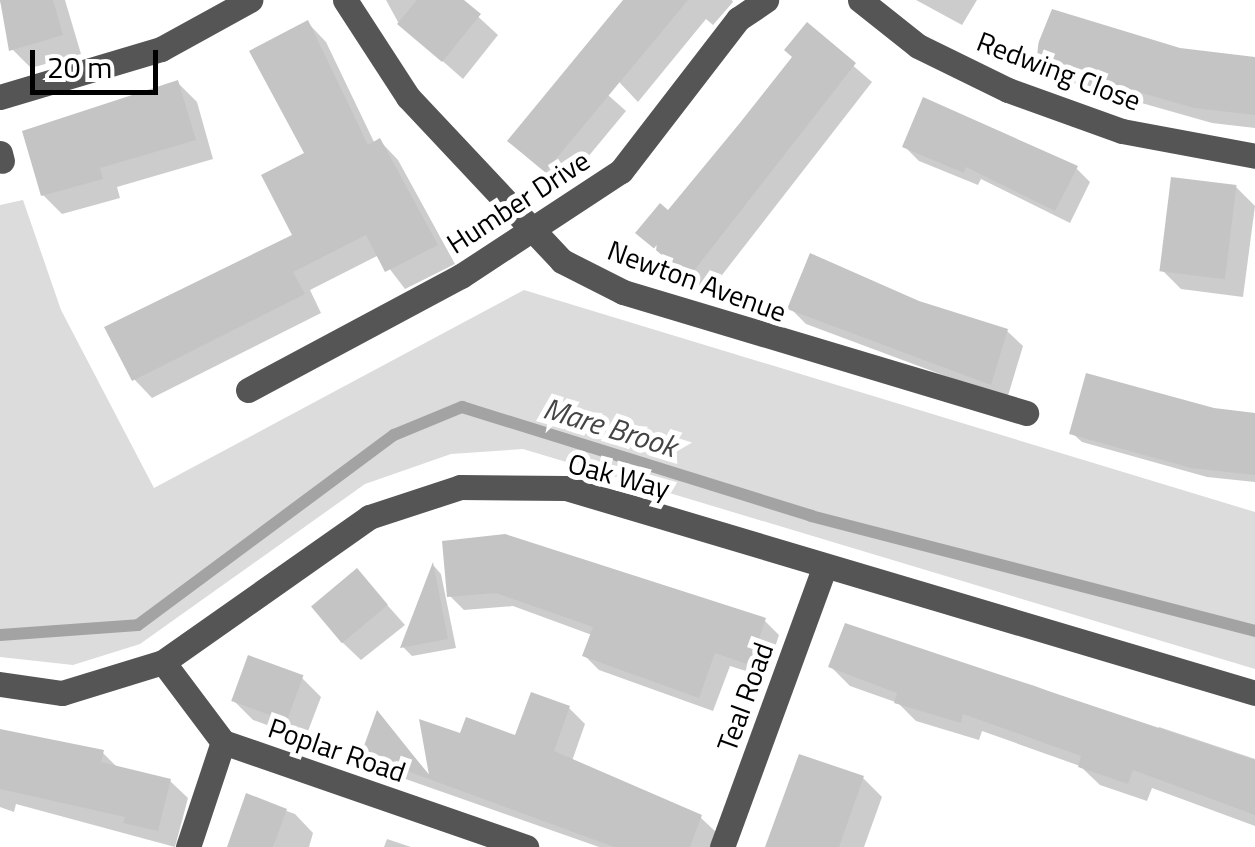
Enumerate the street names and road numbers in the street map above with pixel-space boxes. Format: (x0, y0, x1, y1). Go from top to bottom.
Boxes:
street label: Redwing Close (972, 24, 1146, 118)
street label: Humber Drive (440, 143, 596, 261)
street label: Newton Avenue (603, 233, 791, 329)
street label: Oak Way (564, 446, 674, 506)
street label: Teal Road (710, 638, 780, 756)
street label: Poplar Road (264, 711, 410, 789)

